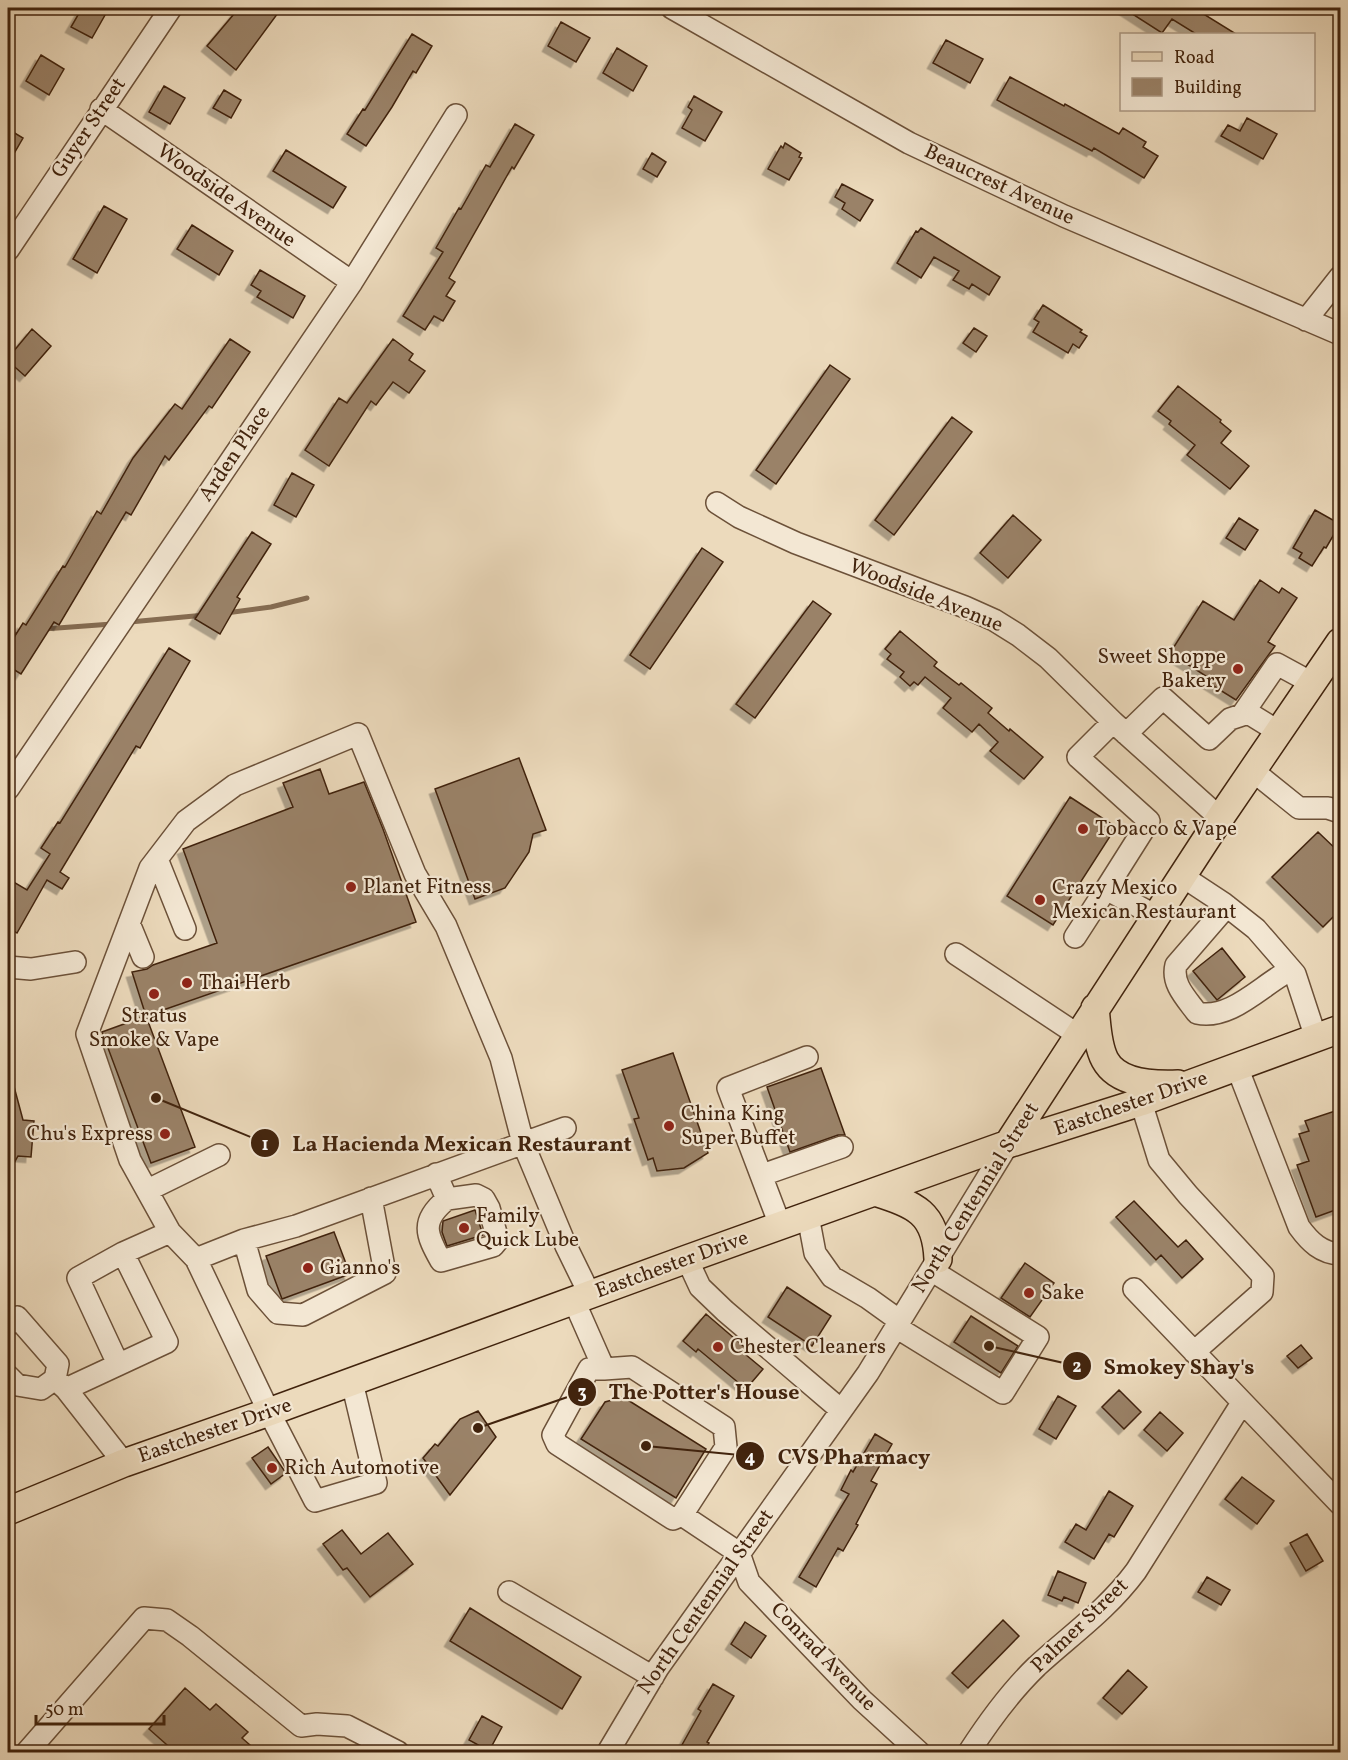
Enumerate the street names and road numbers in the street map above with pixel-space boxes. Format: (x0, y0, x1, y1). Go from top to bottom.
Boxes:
street label: Guyer Street (45, 72, 133, 184)
street label: Woodside Avenue (151, 137, 301, 255)
street label: Beaucrest Avenue (919, 137, 1079, 233)
street label: Arden Place (192, 400, 278, 508)
street label: Woodside Avenue (845, 552, 1007, 640)
street label: Eastchester Drive (1050, 1064, 1212, 1144)
street label: North Centennial Street (905, 1097, 1047, 1299)
street label: Eastchester Drive (591, 1224, 753, 1306)
street label: Eastchester Drive (134, 1391, 296, 1471)
street label: North Centennial Street (631, 1503, 781, 1701)
street label: Palmer Street (1025, 1572, 1135, 1680)
street label: Conrad Avenue (763, 1596, 883, 1718)

